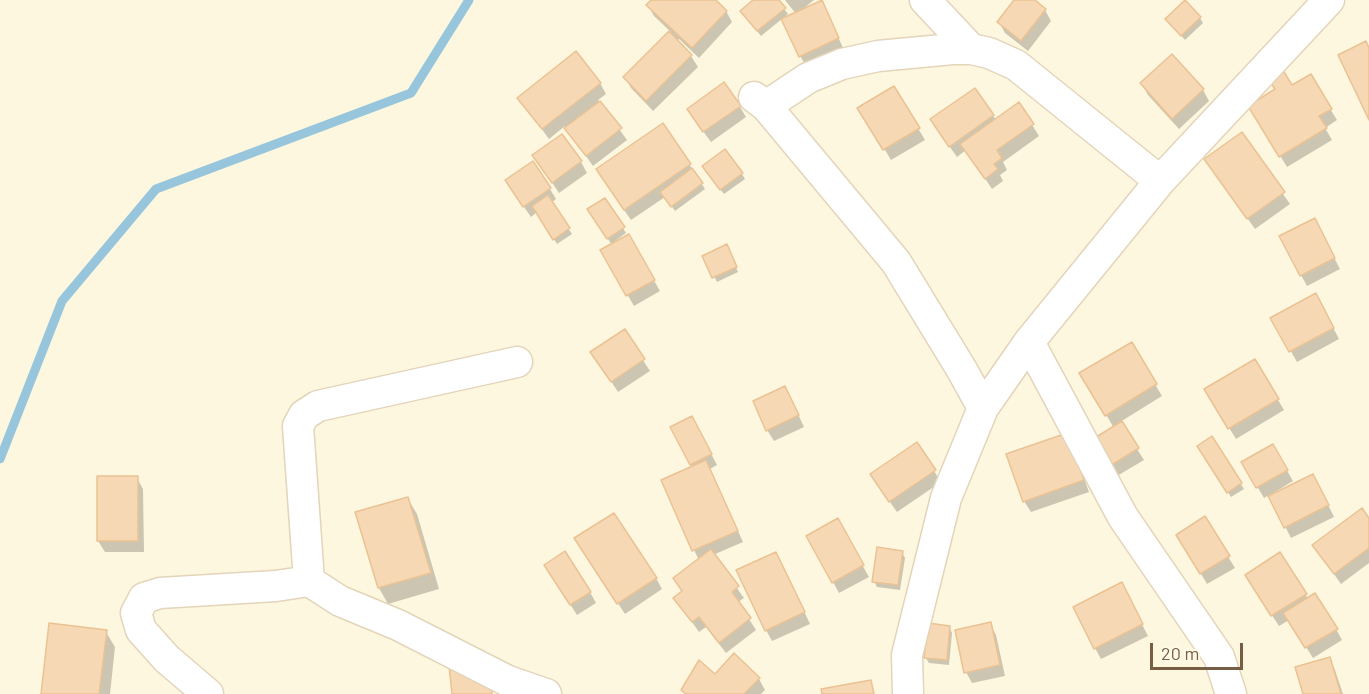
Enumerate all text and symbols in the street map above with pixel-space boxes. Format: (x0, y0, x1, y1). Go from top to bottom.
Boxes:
scale bar (1153, 631, 1246, 669)
text: 20 m (1161, 642, 1199, 664)

